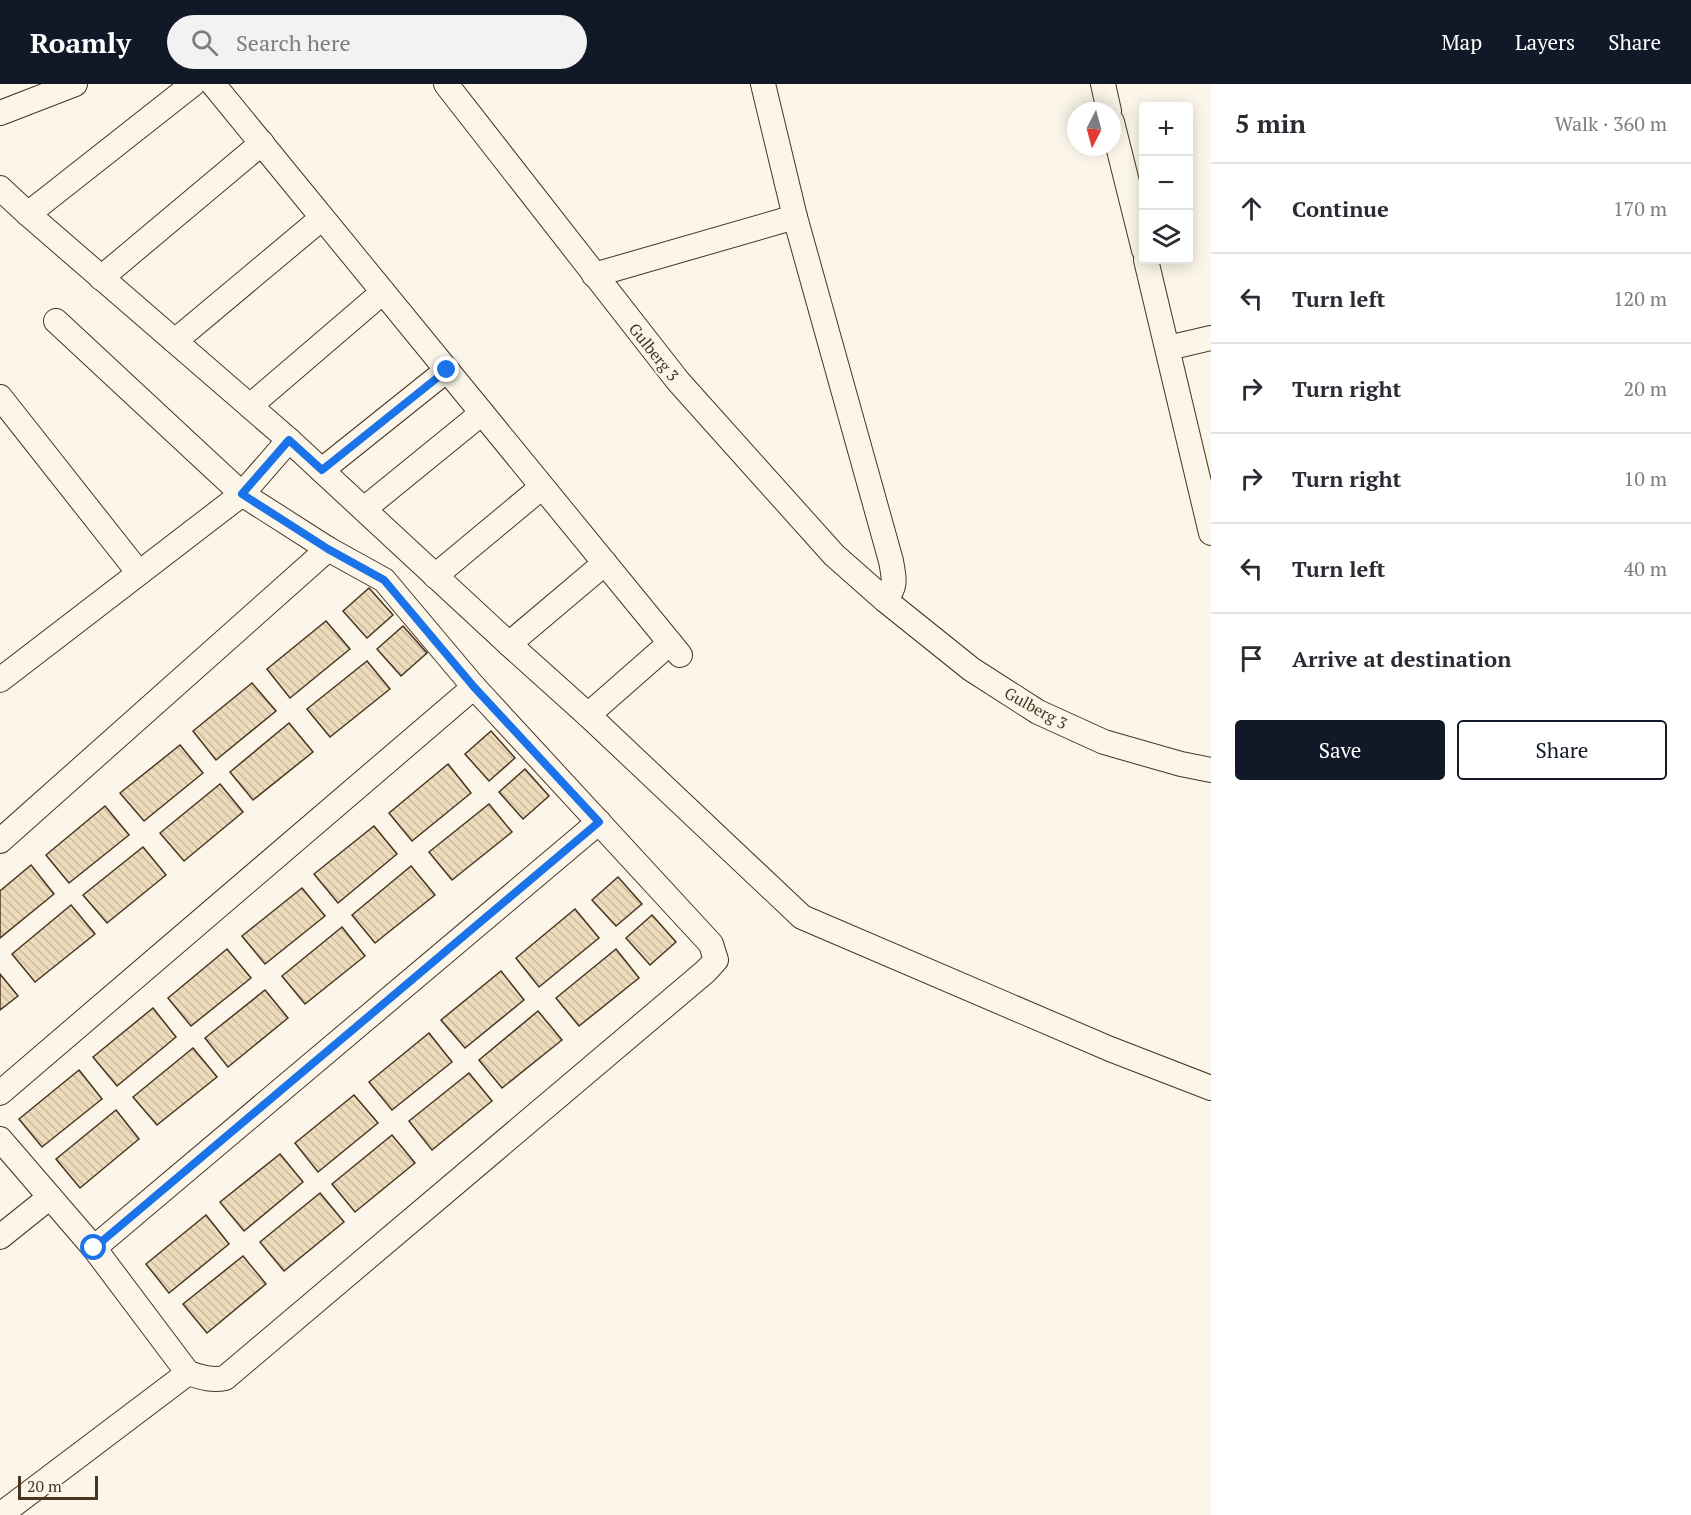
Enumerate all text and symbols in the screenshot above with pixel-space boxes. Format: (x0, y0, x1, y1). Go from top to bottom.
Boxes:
search box (167, 15, 587, 69)
text: Roamly (30, 24, 131, 61)
icon: search (188, 26, 221, 59)
text: Search here (236, 28, 350, 57)
text: Map (1441, 28, 1482, 56)
text: Layers (1515, 28, 1575, 56)
text: Share (1608, 28, 1661, 56)
north arrow (1067, 102, 1121, 156)
map controls (1139, 102, 1193, 264)
button: + (1139, 102, 1193, 156)
text: 5 min (1235, 106, 1306, 140)
text: Walk · 360 m (1555, 110, 1667, 137)
button: − (1139, 156, 1193, 210)
icon: ahead (1235, 192, 1268, 225)
text: Continue (1292, 194, 1389, 223)
text: 170 m (1613, 195, 1667, 222)
button: layers (1139, 210, 1193, 264)
icon: left (1235, 282, 1268, 315)
text: Turn left (1292, 284, 1385, 313)
text: 120 m (1613, 285, 1667, 312)
street label: Gulberg 3 (624, 318, 684, 386)
route end (433, 356, 459, 382)
icon: right (1235, 372, 1268, 405)
text: Turn right (1292, 374, 1401, 403)
text: 20 m (1624, 375, 1667, 402)
icon: right (1235, 462, 1268, 495)
text: Turn right (1292, 464, 1401, 493)
text: 10 m (1624, 465, 1667, 492)
icon: left (1235, 552, 1268, 585)
text: Turn left (1292, 554, 1385, 583)
text: 40 m (1624, 555, 1667, 582)
icon: arrive (1235, 642, 1268, 675)
text: Arrive at destination (1292, 644, 1511, 673)
street label: Gulberg 3 (1001, 682, 1071, 734)
button: Save (1235, 720, 1445, 780)
button: Share (1457, 720, 1667, 780)
route start (80, 1234, 106, 1260)
scale bar (18, 1473, 98, 1500)
text: 20 m (27, 1475, 62, 1497)

